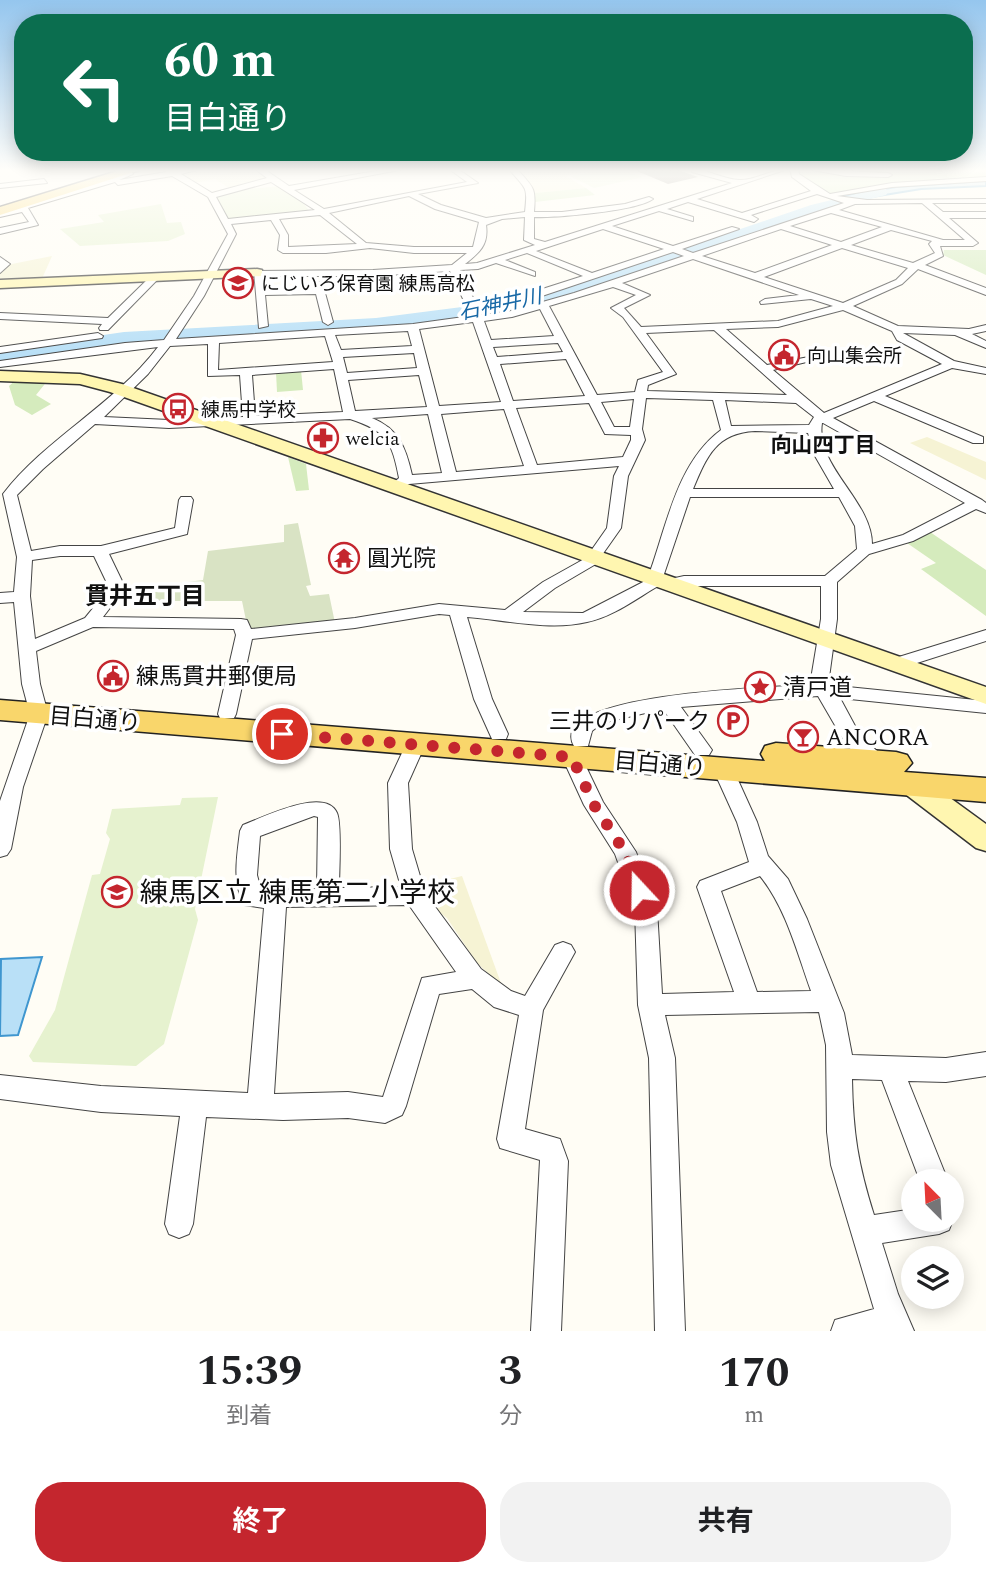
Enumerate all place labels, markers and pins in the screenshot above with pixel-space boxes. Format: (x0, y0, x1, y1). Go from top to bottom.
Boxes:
school or university icon: にじいろ保育園 練馬高松 (221, 266, 255, 300)
place label: にじいろ保育園 練馬高松 (261, 270, 475, 299)
public building icon: 向山集会所 (767, 338, 801, 372)
place label: 向山集会所 (807, 342, 902, 371)
bus stop icon: 練馬中学校 (161, 392, 195, 426)
place label: 練馬中学校 (201, 396, 296, 425)
pharmacy icon: welcia (306, 421, 340, 455)
place label: welcia (345, 425, 400, 454)
temple icon: 圓光院 (327, 541, 361, 575)
place label: 圓光院 (367, 542, 436, 577)
public building icon: 練馬貫井郵便局 (96, 659, 130, 693)
place label: 練馬貫井郵便局 (136, 660, 297, 695)
place icon: 清戸道 (743, 670, 777, 704)
place label: 清戸道 (783, 671, 852, 706)
pin (252, 704, 312, 764)
parking icon: 三井のリパーク (716, 704, 750, 738)
place label: 三井のリパーク (549, 705, 710, 740)
bar icon: ANCORA (786, 720, 820, 754)
place label: ANCORA (826, 721, 929, 756)
place label: 練馬区立 練馬第二小学校 (140, 872, 455, 915)
school or university icon: 練馬区立 練馬第二小学校 (100, 875, 134, 909)

